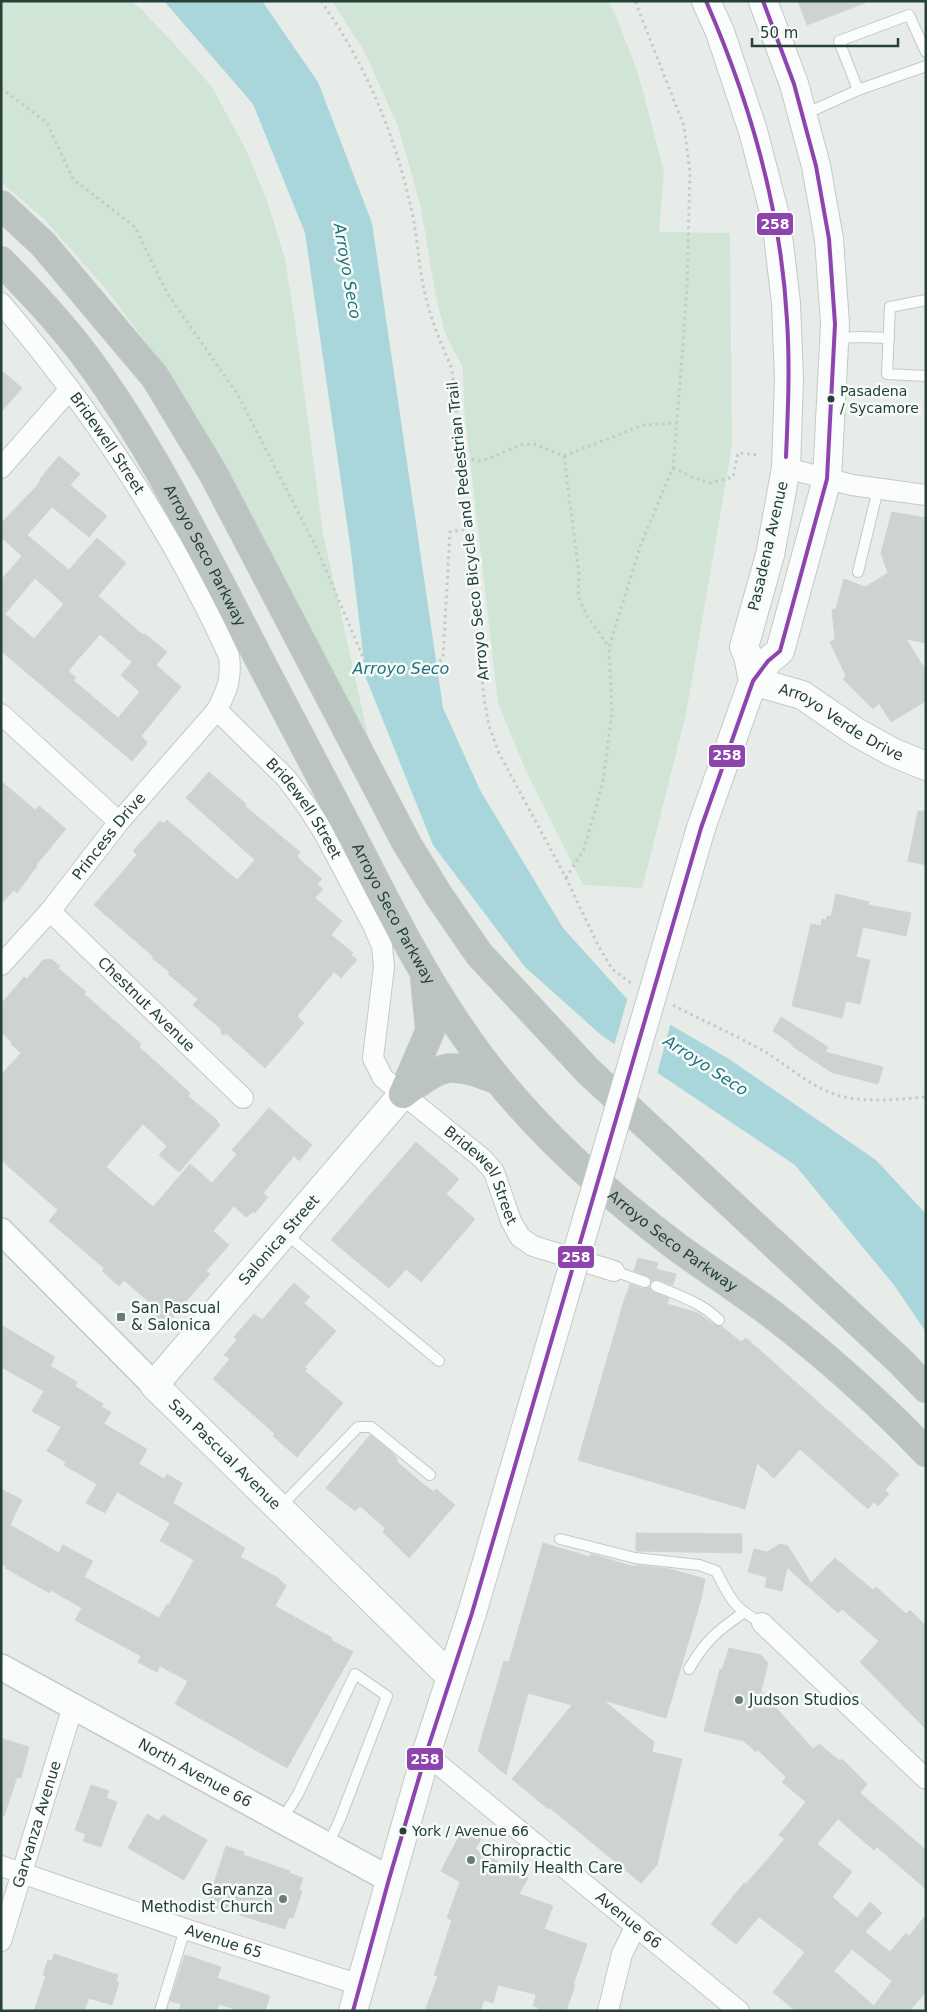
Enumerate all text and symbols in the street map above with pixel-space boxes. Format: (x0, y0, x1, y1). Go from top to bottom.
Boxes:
scale bar (752, 15, 898, 47)
text: 50 m (760, 24, 798, 42)
line badge: 258 (756, 212, 794, 236)
text: 258 (760, 216, 790, 232)
water label: Arroyo Seco (330, 221, 365, 321)
street label: Arroyo Seco Bicycle and Pedestrian Trail (443, 381, 493, 681)
place label: Pasadena / Sycamore (840, 383, 919, 416)
street label: Bridewell Street (66, 389, 148, 498)
marker: Pasadena / Sycamore (826, 394, 836, 404)
street label: Pasadena Avenue (744, 479, 792, 613)
street label: Arroyo Seco Parkway (160, 482, 250, 630)
water label: Arroyo Seco (352, 659, 450, 678)
street label: Arroyo Verde Drive (777, 680, 906, 765)
line badge: 258 (708, 744, 746, 768)
text: 258 (712, 747, 742, 763)
street label: Bridewell Street (262, 754, 345, 862)
street label: Princess Drive (68, 789, 149, 883)
street label: Arroyo Seco Parkway (348, 840, 439, 988)
street label: Chestnut Avenue (94, 953, 199, 1055)
water label: Arroyo Seco (659, 1031, 752, 1100)
street label: Bridewell Street (440, 1122, 521, 1228)
street label: Arroyo Seco Parkway (604, 1186, 741, 1296)
street label: Salonica Street (235, 1191, 323, 1289)
line badge: 258 (557, 1245, 595, 1269)
text: 258 (561, 1249, 591, 1265)
place label: San Pascual & Salonica (131, 1299, 220, 1334)
marker: San Pascual & Salonica (115, 1311, 127, 1323)
street label: San Pascual Avenue (165, 1395, 284, 1513)
place label: Judson Studios (748, 1691, 859, 1709)
marker: Judson Studios (733, 1694, 745, 1706)
street label: North Avenue 66 (135, 1735, 255, 1811)
line badge: 258 (406, 1747, 444, 1771)
text: 258 (410, 1751, 440, 1767)
street label: Garvanza Avenue (9, 1758, 65, 1890)
place label: York / Avenue 66 (411, 1823, 529, 1839)
marker: York / Avenue 66 (398, 1826, 408, 1836)
place label: Chiropractic Family Health Care (481, 1842, 623, 1877)
marker: Chiropractic Family Health Care (465, 1854, 477, 1866)
place label: Garvanza Methodist Church (141, 1881, 273, 1916)
street label: Avenue 66 (592, 1888, 665, 1952)
marker: Garvanza Methodist Church (277, 1893, 289, 1905)
street label: Avenue 65 (183, 1921, 264, 1962)

